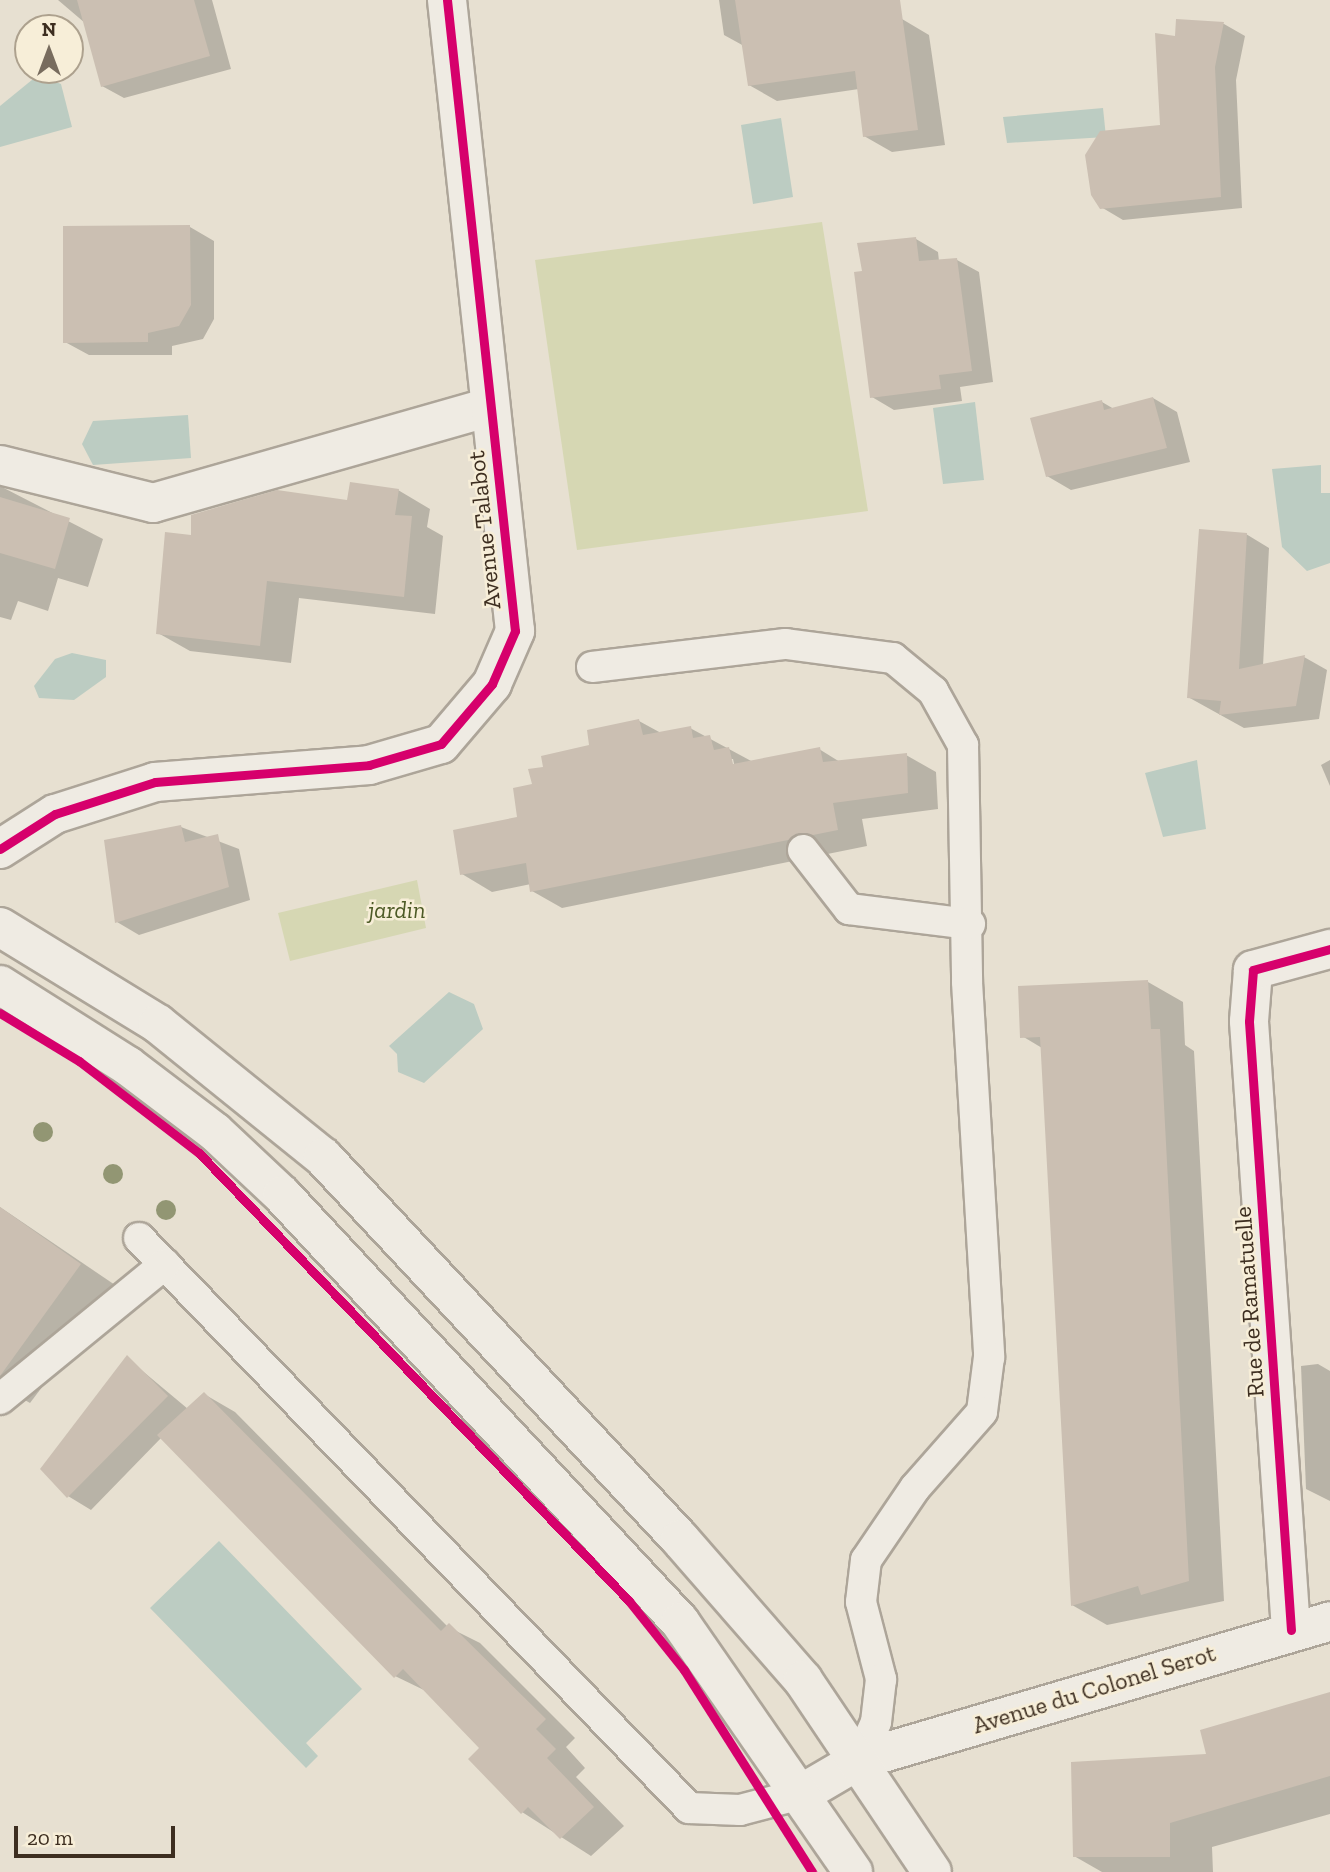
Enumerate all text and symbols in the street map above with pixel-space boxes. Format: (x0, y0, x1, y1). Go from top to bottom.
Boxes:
north arrow (14, 14, 84, 84)
text: N (42, 18, 56, 41)
street label: Avenue Talabot (461, 449, 507, 611)
park label: jardin (368, 896, 426, 924)
street label: Rue de Ramatuelle (1228, 1206, 1270, 1398)
street label: Avenue du Colonel Serot (969, 1638, 1219, 1740)
scale bar (18, 1812, 178, 1856)
text: 20 m (27, 1825, 73, 1850)

